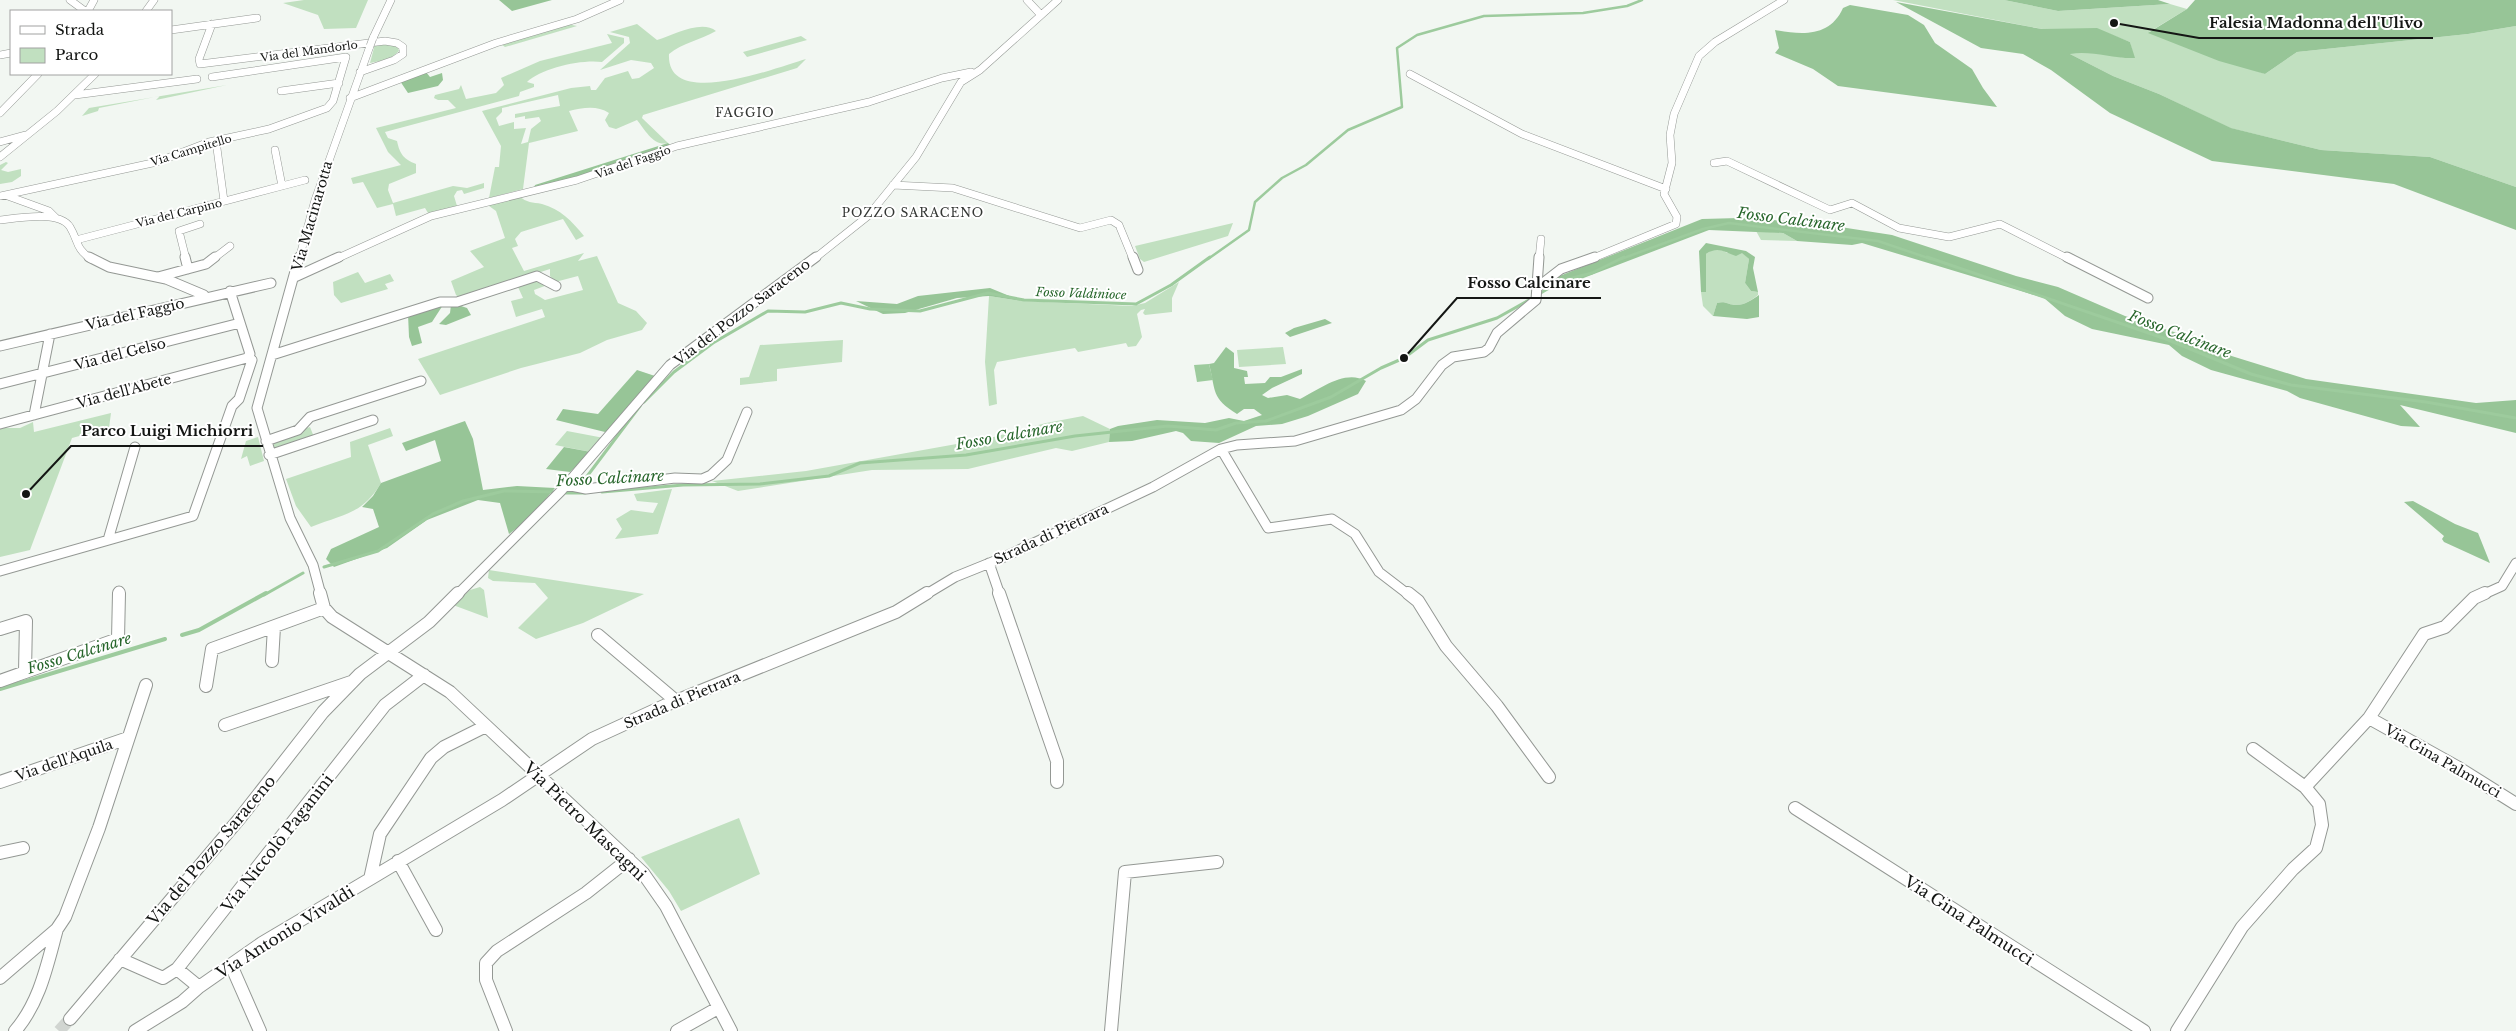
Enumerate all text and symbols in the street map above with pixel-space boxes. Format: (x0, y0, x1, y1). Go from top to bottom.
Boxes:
callout: Falesia Madonna dell'Ulivo (2199, 8, 2433, 38)
legend (10, 10, 172, 75)
text: Falesia Madonna dell'Ulivo (2209, 13, 2423, 32)
text: Strada (55, 20, 105, 39)
street label: Via del Mandorlo (258, 37, 359, 65)
text: Parco (55, 45, 98, 64)
district label: FAGGIO (715, 105, 775, 120)
street label: Via Campitello (148, 131, 233, 169)
street label: Via del Faggio (592, 143, 673, 182)
street label: Via Macinarotta (287, 159, 336, 274)
street label: Via del Carpino (134, 196, 223, 231)
water label: Fosso Calcinare (1735, 203, 1846, 235)
district label: POZZO SARACENO (842, 205, 984, 220)
street label: Via del Pozzo Saraceno (670, 255, 814, 370)
callout: Fosso Calcinare (1457, 268, 1601, 298)
text: Fosso Calcinare (1467, 273, 1591, 292)
water label: Fosso Valdinioce (1034, 284, 1127, 302)
street label: Via del Faggio (83, 294, 186, 334)
water label: Fosso Calcinare (2125, 305, 2234, 362)
street label: Via del Gelso (71, 334, 168, 374)
street label: Via dell'Abete (74, 370, 173, 413)
callout: Parco Luigi Michiorri (71, 416, 263, 446)
water label: Fosso Calcinare (953, 416, 1064, 454)
text: Parco Luigi Michiorri (81, 421, 254, 440)
water label: Fosso Calcinare (554, 466, 665, 490)
street label: Strada di Pietrara (991, 499, 1111, 568)
water label: Fosso Calcinare (24, 628, 134, 678)
street label: Strada di Pietrara (621, 667, 743, 733)
street label: Via Gina Palmucci (2381, 720, 2505, 802)
street label: Via dell'Aquila (12, 735, 115, 785)
street label: Via Pietro Mascagni (519, 757, 651, 885)
street label: Via Niccolò Paganini (216, 770, 337, 917)
street label: Via del Pozzo Saraceno (142, 771, 280, 930)
street label: Via Gina Palmucci (1900, 870, 2038, 970)
street label: Via Antonio Vivaldi (211, 881, 358, 983)

